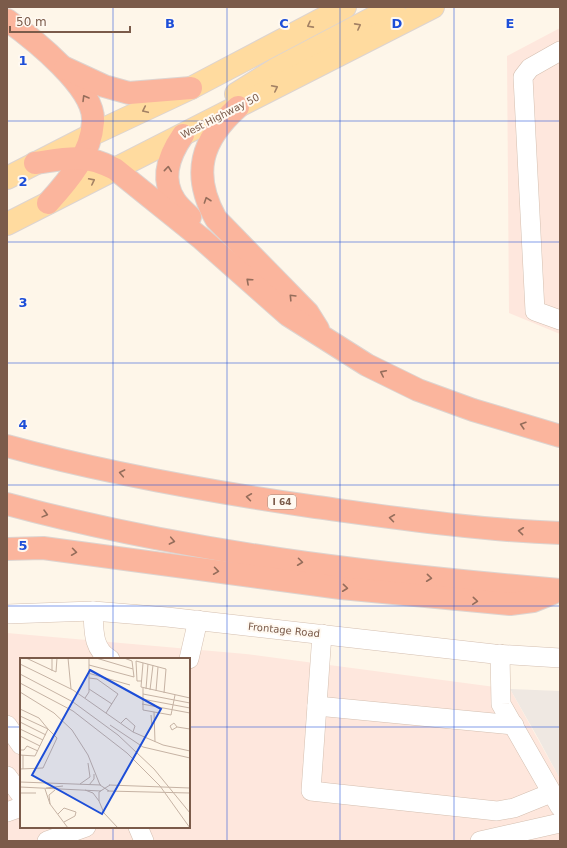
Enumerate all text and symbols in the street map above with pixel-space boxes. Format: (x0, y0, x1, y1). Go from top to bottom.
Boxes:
scale bar (10, 8, 130, 34)
text: 50 m (16, 15, 47, 29)
text: B (165, 16, 175, 31)
text: C (279, 16, 289, 31)
text: D (392, 16, 403, 31)
text: E (506, 16, 514, 31)
one-way arrow (307, 20, 315, 28)
one-way arrow (354, 23, 361, 31)
text: 1 (18, 53, 28, 68)
one-way arrow (271, 85, 278, 93)
street label: West Highway 50 (179, 91, 261, 141)
one-way arrow (83, 95, 90, 102)
one-way arrow (141, 105, 149, 113)
one-way arrow (163, 166, 172, 172)
text: 2 (18, 174, 28, 189)
one-way arrow (87, 178, 95, 186)
one-way arrow (203, 197, 211, 204)
one-way arrow (246, 278, 254, 286)
one-way arrow (289, 294, 297, 302)
text: 3 (18, 295, 28, 310)
one-way arrow (380, 370, 388, 377)
text: 4 (18, 417, 28, 432)
one-way arrow (519, 421, 526, 430)
one-way arrow (118, 469, 125, 477)
one-way arrow (246, 493, 252, 502)
road number: I 64 (268, 495, 296, 509)
one-way arrow (41, 509, 48, 518)
one-way arrow (389, 514, 395, 523)
one-way arrow (518, 526, 524, 535)
one-way arrow (169, 536, 175, 544)
text: 5 (18, 538, 28, 553)
one-way arrow (71, 547, 77, 556)
one-way arrow (297, 558, 303, 567)
one-way arrow (213, 566, 220, 575)
one-way arrow (426, 574, 432, 583)
one-way arrow (342, 584, 348, 593)
one-way arrow (472, 596, 478, 605)
street label: Frontage Road (248, 621, 320, 639)
inset map (20, 658, 190, 828)

